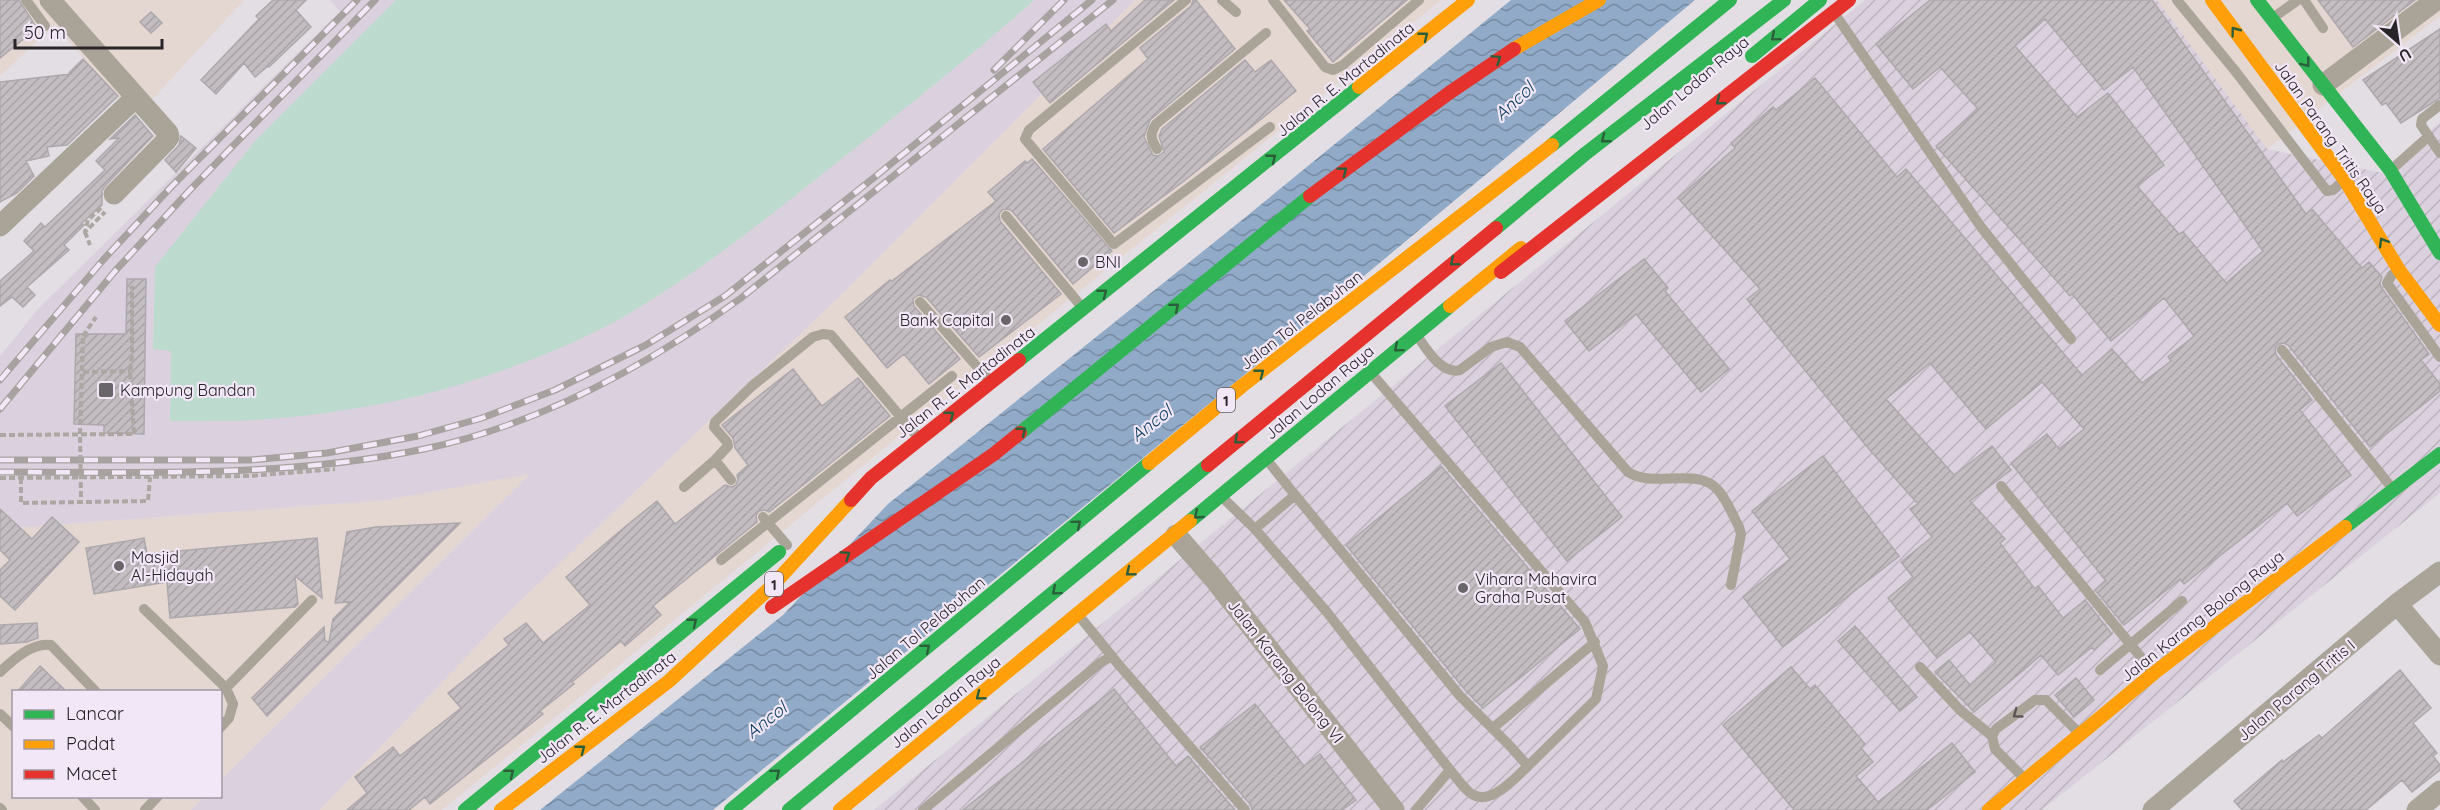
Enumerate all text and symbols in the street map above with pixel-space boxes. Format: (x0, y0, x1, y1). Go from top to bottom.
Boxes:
scale bar (15, 12, 162, 50)
north arrow (2368, 12, 2428, 72)
street label: Jalan R. E. Martadinata (1272, 17, 1418, 141)
text: 50 m (24, 21, 66, 44)
one-way arrow (2231, 26, 2242, 37)
one-way arrow (1771, 30, 1782, 41)
one-way arrow (1417, 32, 1428, 43)
street label: Jalan Lodan Raya (1635, 32, 1753, 134)
text: U (2395, 44, 2415, 67)
one-way arrow (1490, 55, 1501, 66)
one-way arrow (2298, 56, 2309, 67)
street label: Jalan Parang Tritis Raya (2270, 57, 2392, 217)
water label: Ancol (1489, 76, 1540, 125)
one-way arrow (1716, 94, 1727, 105)
one-way arrow (1600, 131, 1611, 142)
one-way arrow (1265, 155, 1276, 166)
one-way arrow (1337, 167, 1348, 178)
one-way arrow (2378, 238, 2390, 248)
place label: BNI (1095, 252, 1121, 272)
marker: BNI (1076, 255, 1090, 269)
one-way arrow (1450, 255, 1461, 266)
street label: Jalan Tol Pelabuhan (1236, 266, 1366, 374)
one-way arrow (1096, 289, 1107, 300)
one-way arrow (1168, 303, 1179, 314)
place label: Bank Capital (900, 310, 994, 330)
marker: Bank Capital (999, 313, 1013, 327)
street label: Jalan R. E. Martadinata (891, 321, 1039, 443)
street label: Jalan Lodan Raya (1260, 341, 1378, 443)
one-way arrow (1394, 341, 1405, 352)
one-way arrow (1253, 369, 1264, 380)
place label: Kampung Bandan (120, 380, 256, 400)
marker: Kampung Bandan (97, 381, 115, 399)
road number: 1 (1217, 388, 1235, 412)
water label: Ancol (1126, 399, 1178, 446)
one-way arrow (944, 411, 955, 422)
one-way arrow (1016, 427, 1027, 438)
one-way arrow (1234, 432, 1245, 443)
one-way arrow (1194, 508, 1205, 519)
one-way arrow (1070, 520, 1081, 531)
street label: Jalan Karang Bolong Raya (2116, 546, 2288, 686)
place label: Masjid Al-Hidayah (131, 547, 213, 585)
one-way arrow (839, 551, 850, 562)
marker: Masjid Al-Hidayah (112, 559, 126, 573)
one-way arrow (1126, 565, 1137, 576)
place label: Vihara Mahavira Graha Pusat (1475, 569, 1597, 607)
road number: 1 (765, 572, 783, 596)
street label: Jalan Tol Pelabuhan (861, 572, 989, 684)
marker: Vihara Mahavira Graha Pusat (1456, 581, 1470, 595)
one-way arrow (1051, 583, 1062, 594)
street label: Jalan Karang Bolong VI (1224, 595, 1348, 747)
one-way arrow (686, 619, 697, 630)
street label: Jalan Parang Tritis I (2233, 635, 2359, 745)
one-way arrow (920, 645, 931, 656)
street label: Jalan R. E. Martadinata (532, 646, 680, 768)
street label: Jalan Lodan Raya (886, 651, 1004, 753)
one-way arrow (976, 688, 987, 699)
legend (12, 690, 222, 798)
water label: Ancol (741, 696, 793, 743)
text: Lancar (66, 702, 124, 725)
one-way arrow (2012, 706, 2023, 717)
text: Padat (66, 732, 115, 755)
one-way arrow (574, 745, 585, 756)
text: Macet (66, 762, 117, 785)
one-way arrow (503, 769, 514, 780)
one-way arrow (769, 769, 780, 780)

